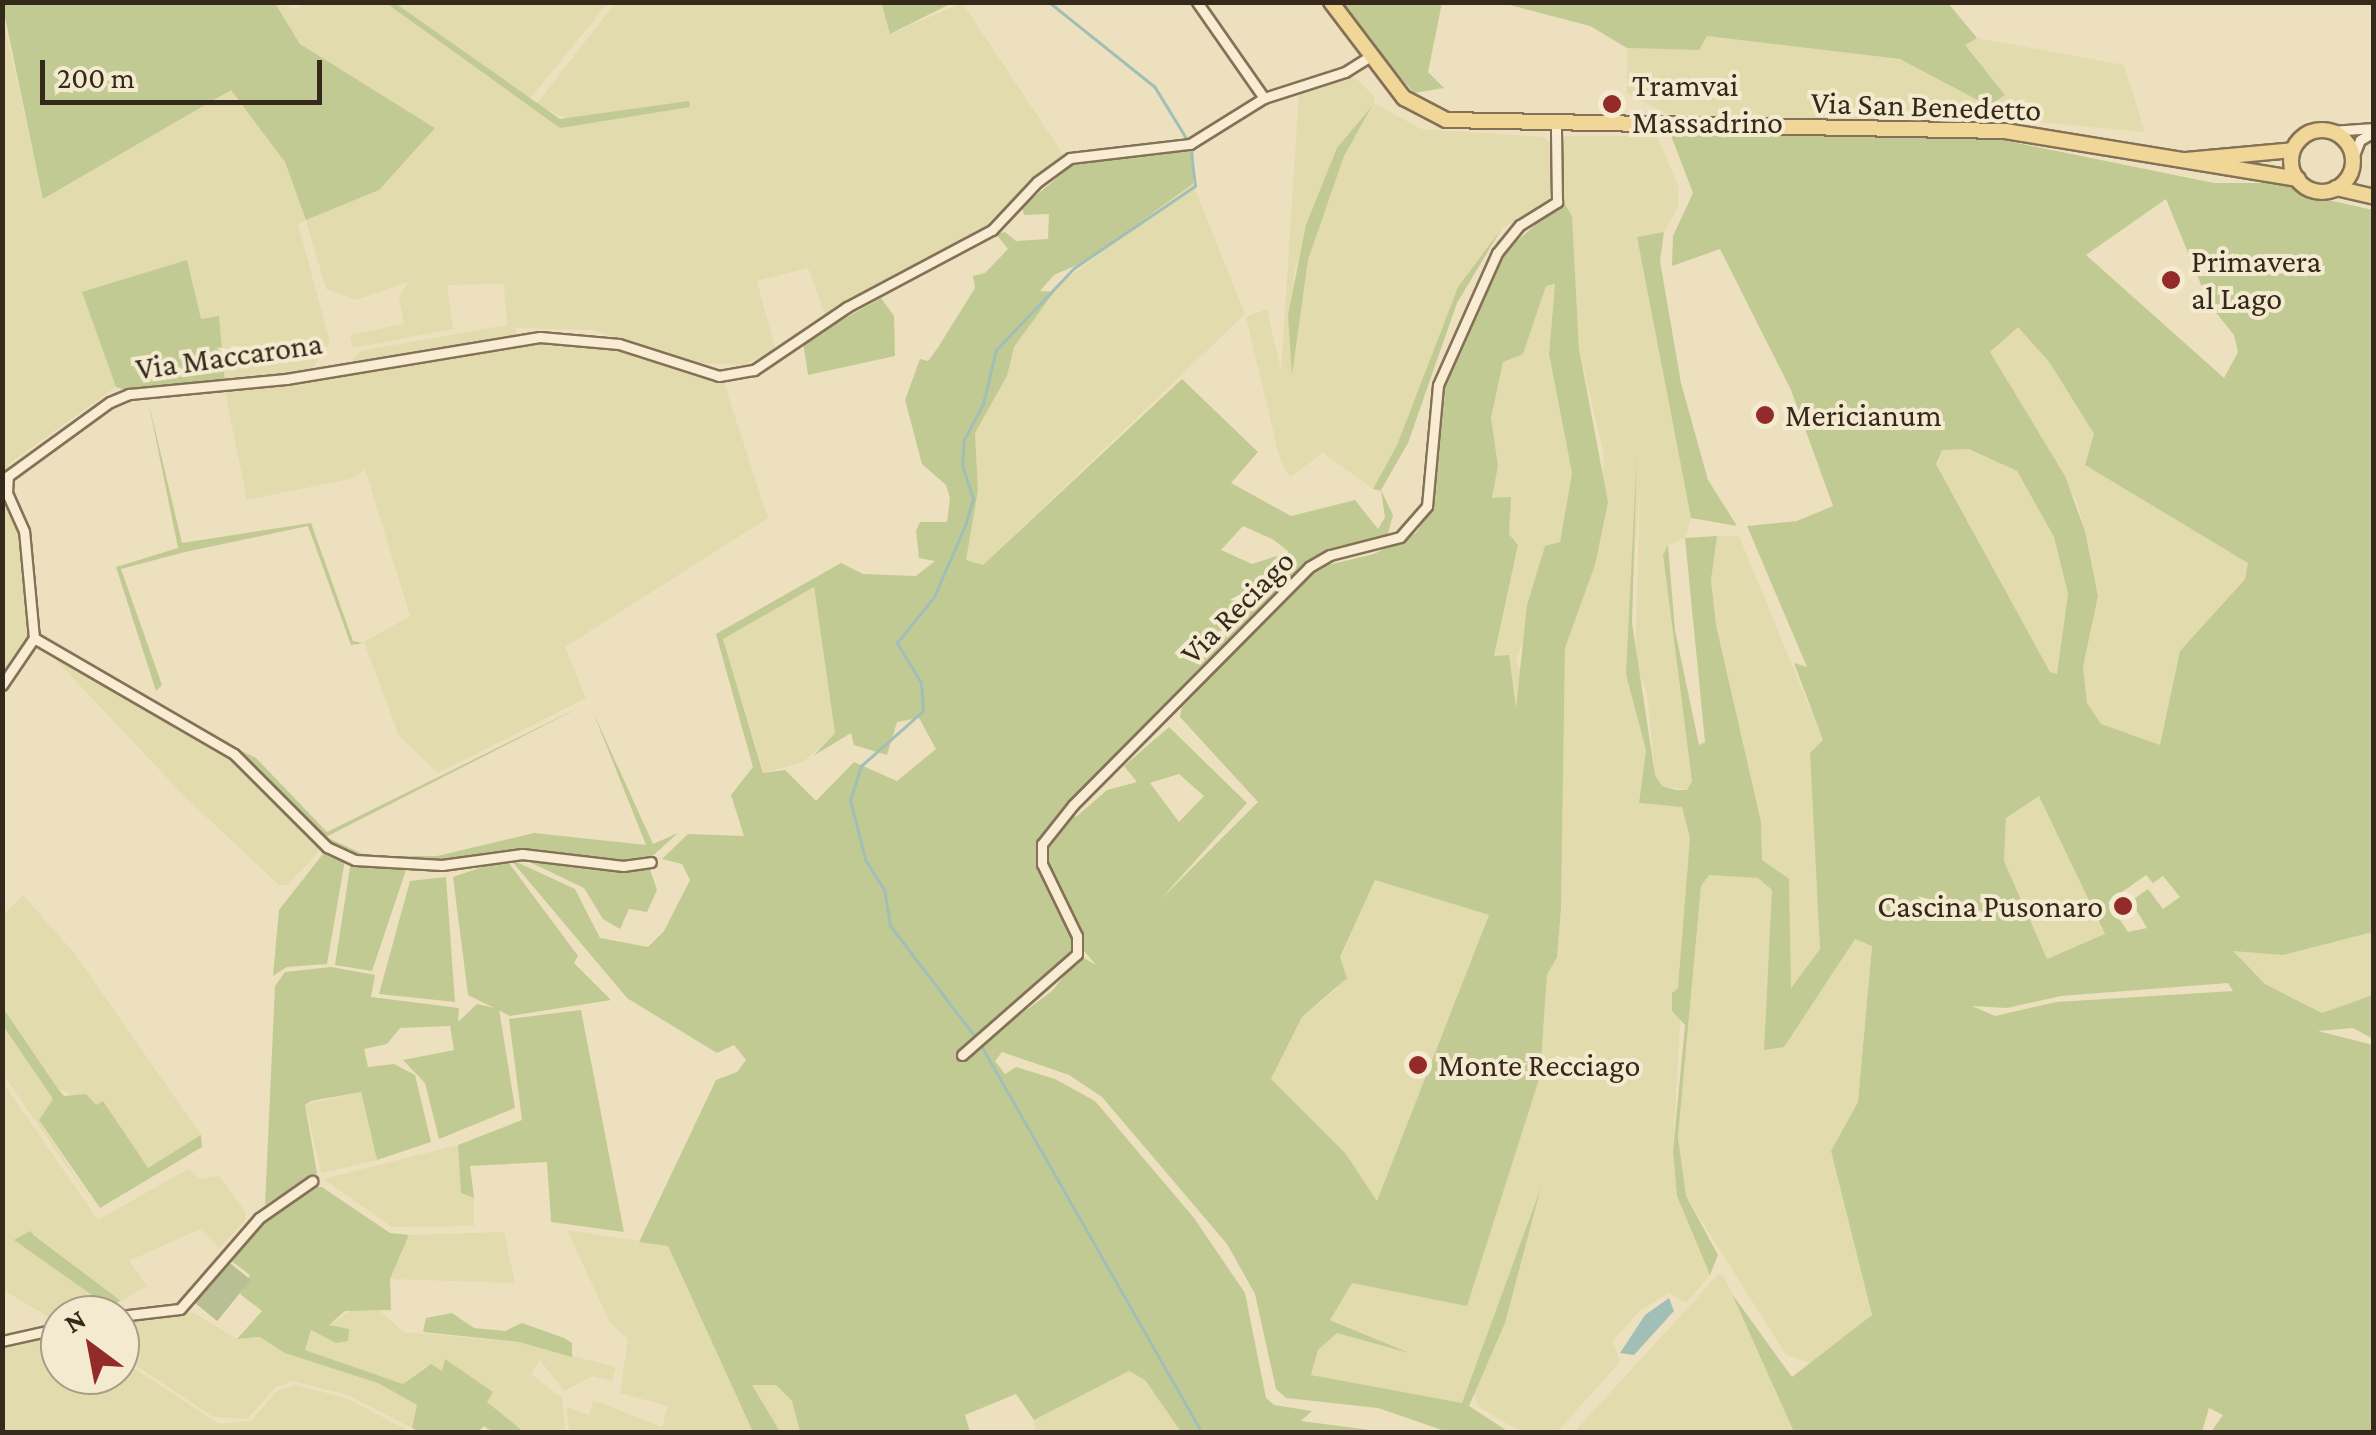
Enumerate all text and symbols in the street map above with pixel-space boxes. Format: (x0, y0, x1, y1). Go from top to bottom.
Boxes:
scale bar (45, 40, 328, 102)
text: 200 m (57, 61, 135, 94)
place label: Tramvai Massadrino (1632, 67, 1783, 142)
street label: Via San Benedetto (1810, 83, 2042, 129)
marker: Tramvai Massadrino (1601, 93, 1623, 115)
place label: Primavera al Lago (2191, 243, 2321, 318)
marker: Primavera al Lago (2160, 269, 2182, 291)
street label: Via Maccarona (133, 324, 325, 388)
place label: Mericianum (1785, 396, 1942, 434)
marker: Mericianum (1754, 404, 1776, 426)
street label: Via Reciago (1172, 542, 1302, 672)
place label: Cascina Pusonaro (1877, 887, 2103, 925)
marker: Cascina Pusonaro (2112, 895, 2134, 917)
place label: Monte Recciago (1438, 1046, 1640, 1084)
marker: Monte Recciago (1407, 1054, 1429, 1076)
north arrow (40, 1295, 140, 1395)
text: N (59, 1303, 91, 1339)

